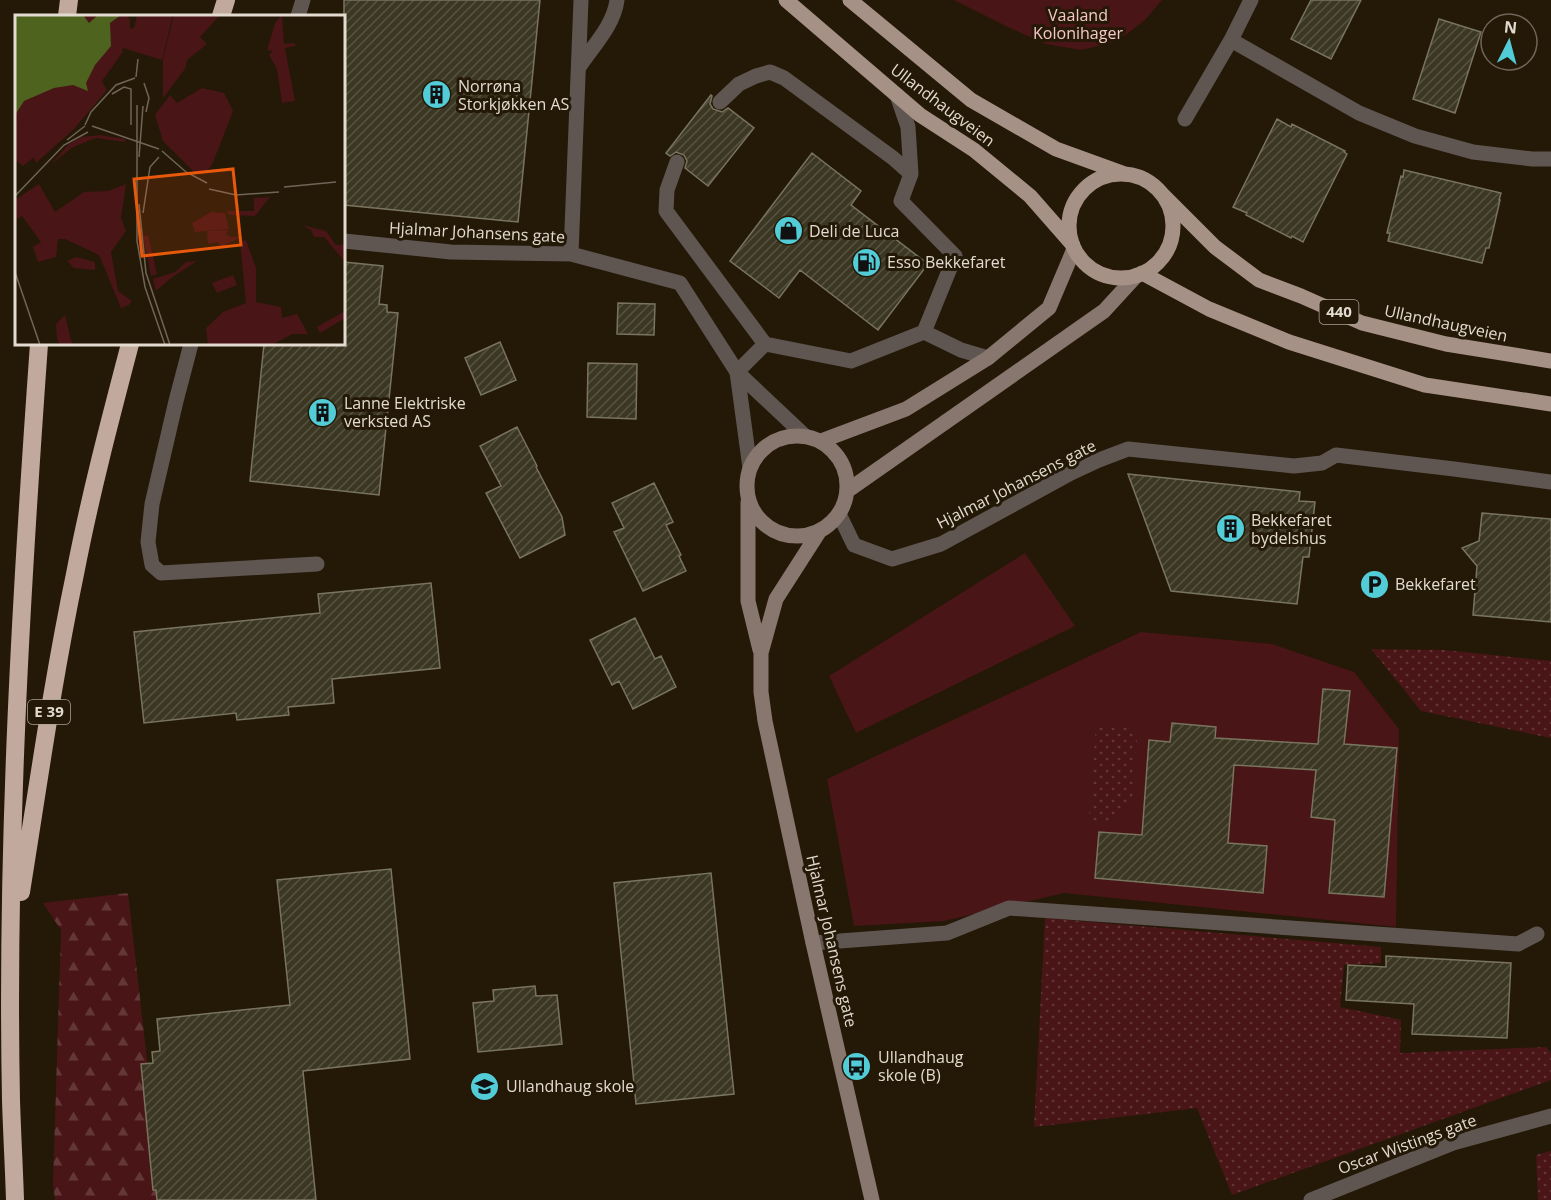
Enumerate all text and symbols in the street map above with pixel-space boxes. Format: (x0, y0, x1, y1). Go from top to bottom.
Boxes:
park label: Vaaland Kolonihager (1033, 4, 1123, 44)
north arrow (1479, 12, 1539, 72)
inset map (15, 15, 345, 345)
text: N (1503, 15, 1518, 39)
street label: Ullandhaugveien (886, 59, 1000, 151)
place label: Norrøna Storkjøkken AS (458, 75, 570, 115)
building icon: Norrøna Storkjøkken AS (421, 79, 453, 111)
shop icon: Deli de Luca (772, 215, 804, 247)
street label: Hjalmar Johansens gate (389, 216, 566, 248)
place label: Deli de Luca (809, 220, 899, 242)
fuel station icon: Esso Bekkefaret (850, 246, 882, 278)
place label: Esso Bekkefaret (887, 251, 1006, 273)
street label: Ullandhaugveien (1382, 299, 1510, 347)
road number: 440 (1320, 300, 1358, 324)
place label: Lanne Elektriske verksted AS (344, 392, 466, 432)
building icon: Lanne Elektriske verksted AS (307, 396, 339, 428)
street label: Hjalmar Johansens gate (933, 434, 1099, 534)
place label: Bekkefaret bydelshus (1251, 509, 1332, 549)
building icon: Bekkefaret bydelshus (1214, 513, 1246, 545)
parking icon: Bekkefaret (1358, 568, 1390, 600)
place label: Bekkefaret (1395, 573, 1476, 595)
road number: E 39 (28, 700, 70, 724)
street label: Hjalmar Johansens gate (801, 853, 863, 1029)
place label: Ullandhaug skole (B) (878, 1046, 964, 1086)
bus stop icon: Ullandhaug skole (B) (841, 1050, 873, 1082)
school or university icon: Ullandhaug skole (469, 1070, 501, 1102)
place label: Ullandhaug skole (506, 1075, 634, 1097)
street label: Oscar Wistings gate (1335, 1109, 1479, 1179)

